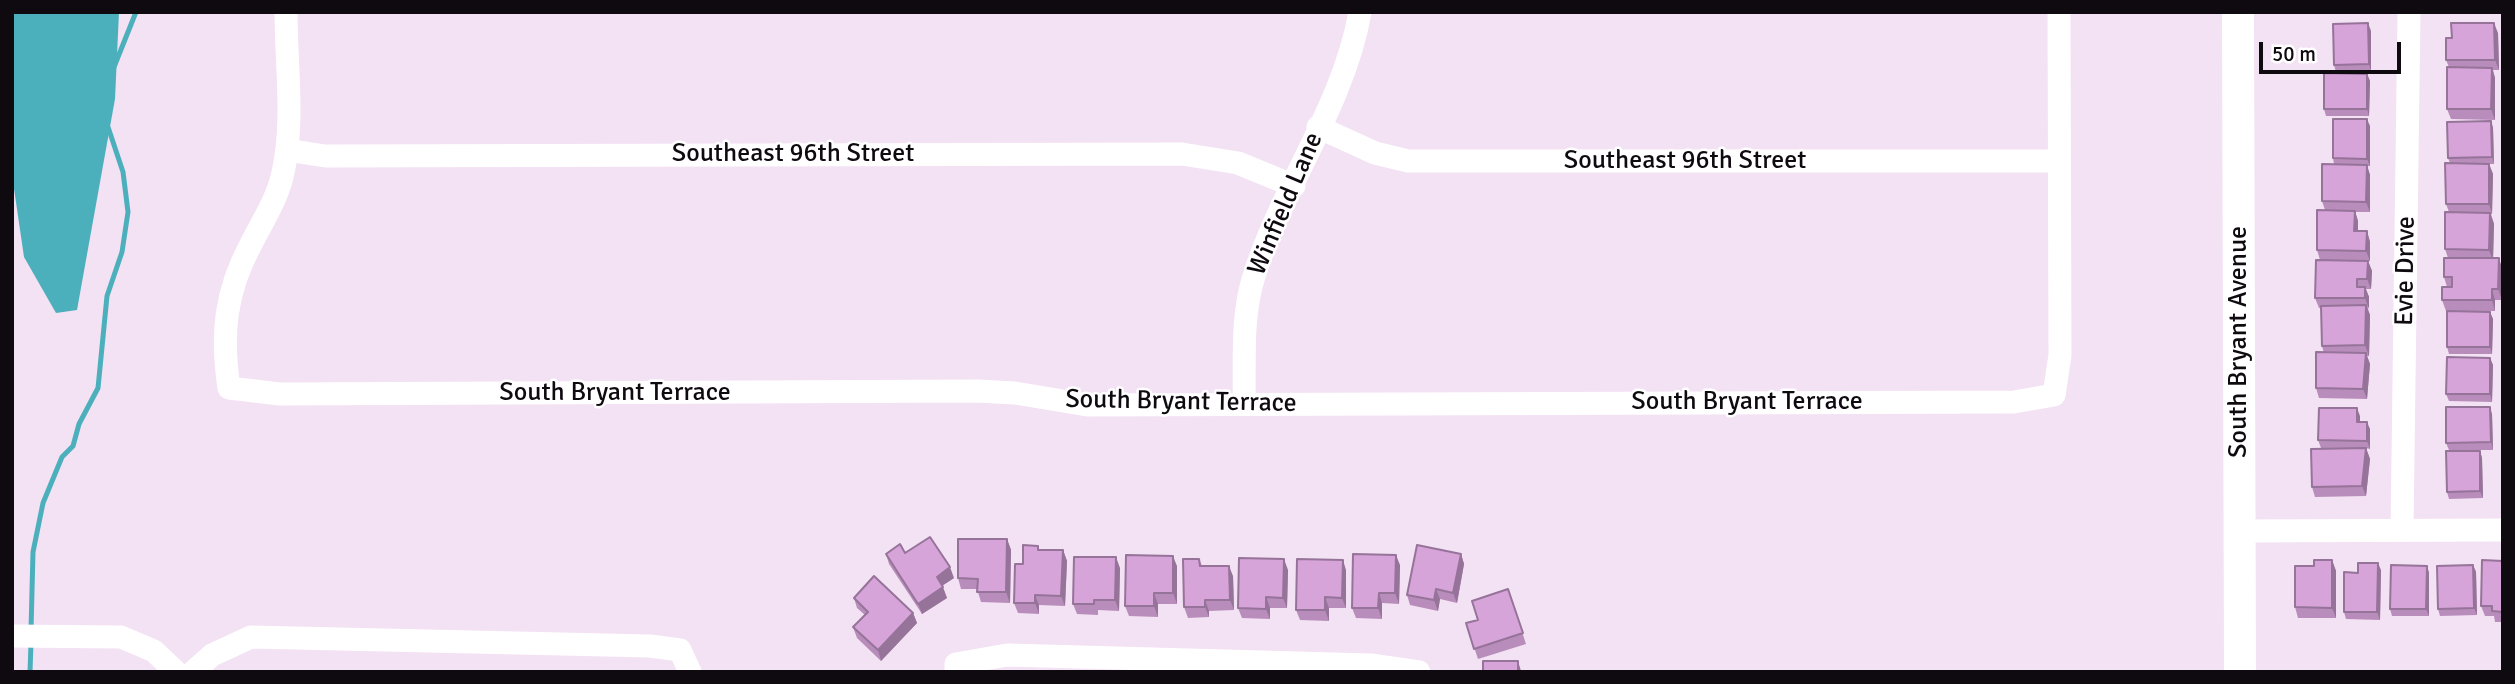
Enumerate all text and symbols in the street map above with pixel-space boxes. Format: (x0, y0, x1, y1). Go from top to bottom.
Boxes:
scale bar (2263, 28, 2405, 72)
text: 50 m (2272, 41, 2316, 67)
street label: Winfield Lane (1242, 128, 1330, 280)
street label: Southeast 96th Street (672, 138, 914, 170)
street label: Southeast 96th Street (1564, 145, 1806, 177)
street label: Evie Drive (2389, 216, 2423, 326)
street label: South Bryant Avenue (2223, 226, 2255, 458)
street label: South Bryant Terrace (499, 377, 731, 409)
street label: South Bryant Terrace (1065, 384, 1297, 420)
street label: South Bryant Terrace (1631, 386, 1863, 418)

